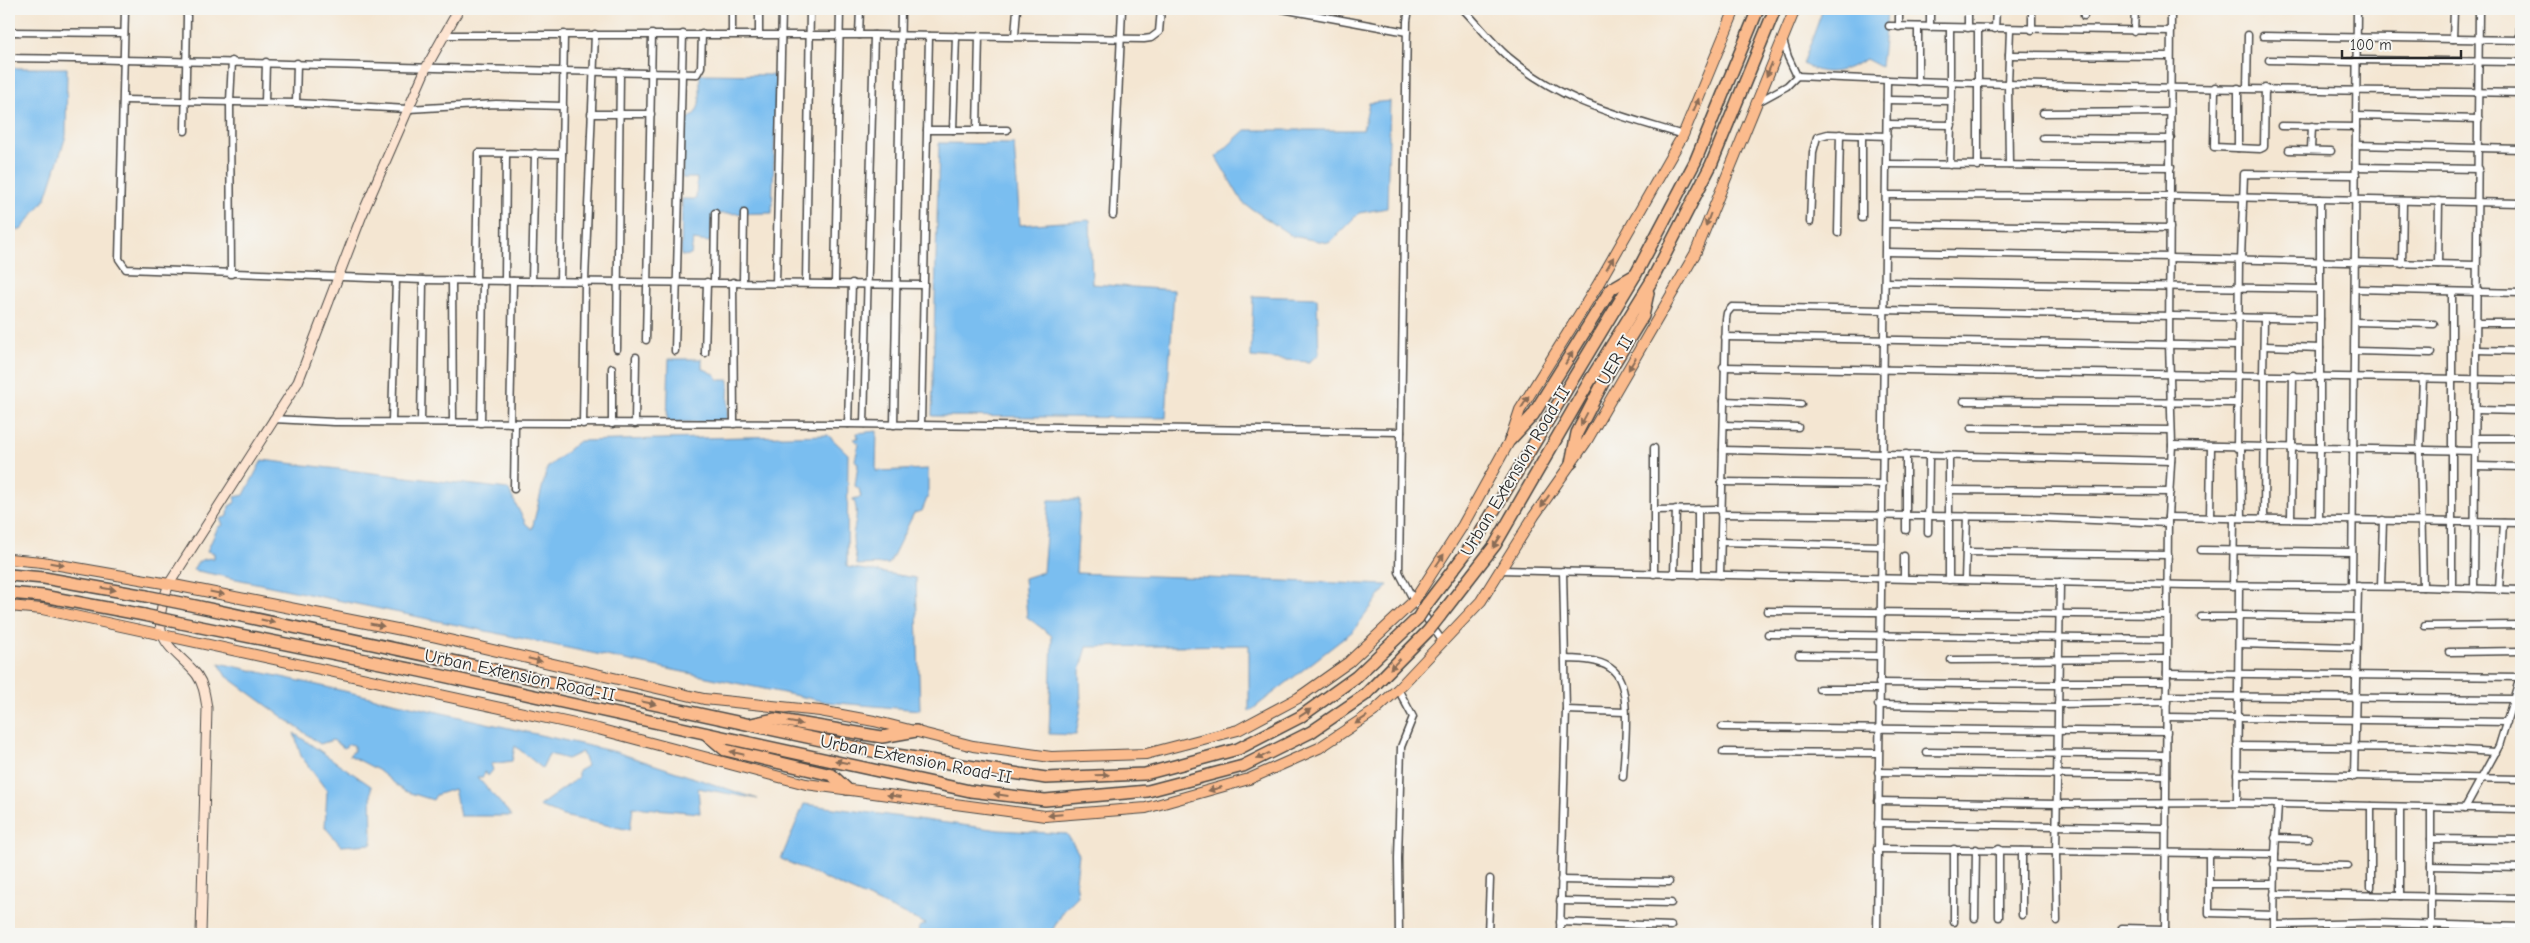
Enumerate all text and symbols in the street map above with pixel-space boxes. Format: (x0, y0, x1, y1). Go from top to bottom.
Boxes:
scale bar (2342, 28, 2461, 60)
text: 100 m (2350, 36, 2392, 54)
one-way arrow (1765, 63, 1773, 77)
one-way arrow (1692, 98, 1700, 112)
one-way arrow (1703, 213, 1711, 227)
one-way arrow (1606, 256, 1614, 271)
street label: UER II (1593, 332, 1638, 389)
one-way arrow (1565, 351, 1574, 364)
one-way arrow (1628, 356, 1636, 371)
street label: Urban Extension Road-II (1456, 382, 1575, 560)
one-way arrow (1520, 395, 1530, 409)
one-way arrow (1580, 412, 1588, 426)
one-way arrow (1540, 494, 1550, 507)
one-way arrow (1492, 535, 1501, 549)
one-way arrow (1435, 553, 1445, 567)
one-way arrow (50, 561, 66, 569)
one-way arrow (101, 586, 117, 594)
one-way arrow (209, 590, 225, 598)
one-way arrow (260, 617, 275, 625)
one-way arrow (369, 621, 385, 629)
street label: Urban Extension Road-II (422, 645, 617, 706)
one-way arrow (528, 656, 543, 664)
one-way arrow (1389, 658, 1401, 670)
one-way arrow (641, 699, 656, 707)
one-way arrow (1298, 708, 1311, 718)
one-way arrow (1354, 715, 1368, 725)
one-way arrow (788, 719, 804, 727)
street label: Urban Extension Road-II (818, 731, 1013, 788)
one-way arrow (729, 749, 744, 757)
one-way arrow (1255, 752, 1270, 760)
one-way arrow (835, 758, 850, 766)
one-way arrow (1094, 771, 1110, 779)
one-way arrow (1207, 785, 1222, 793)
one-way arrow (993, 791, 1009, 799)
one-way arrow (886, 792, 902, 800)
one-way arrow (1047, 811, 1063, 819)

